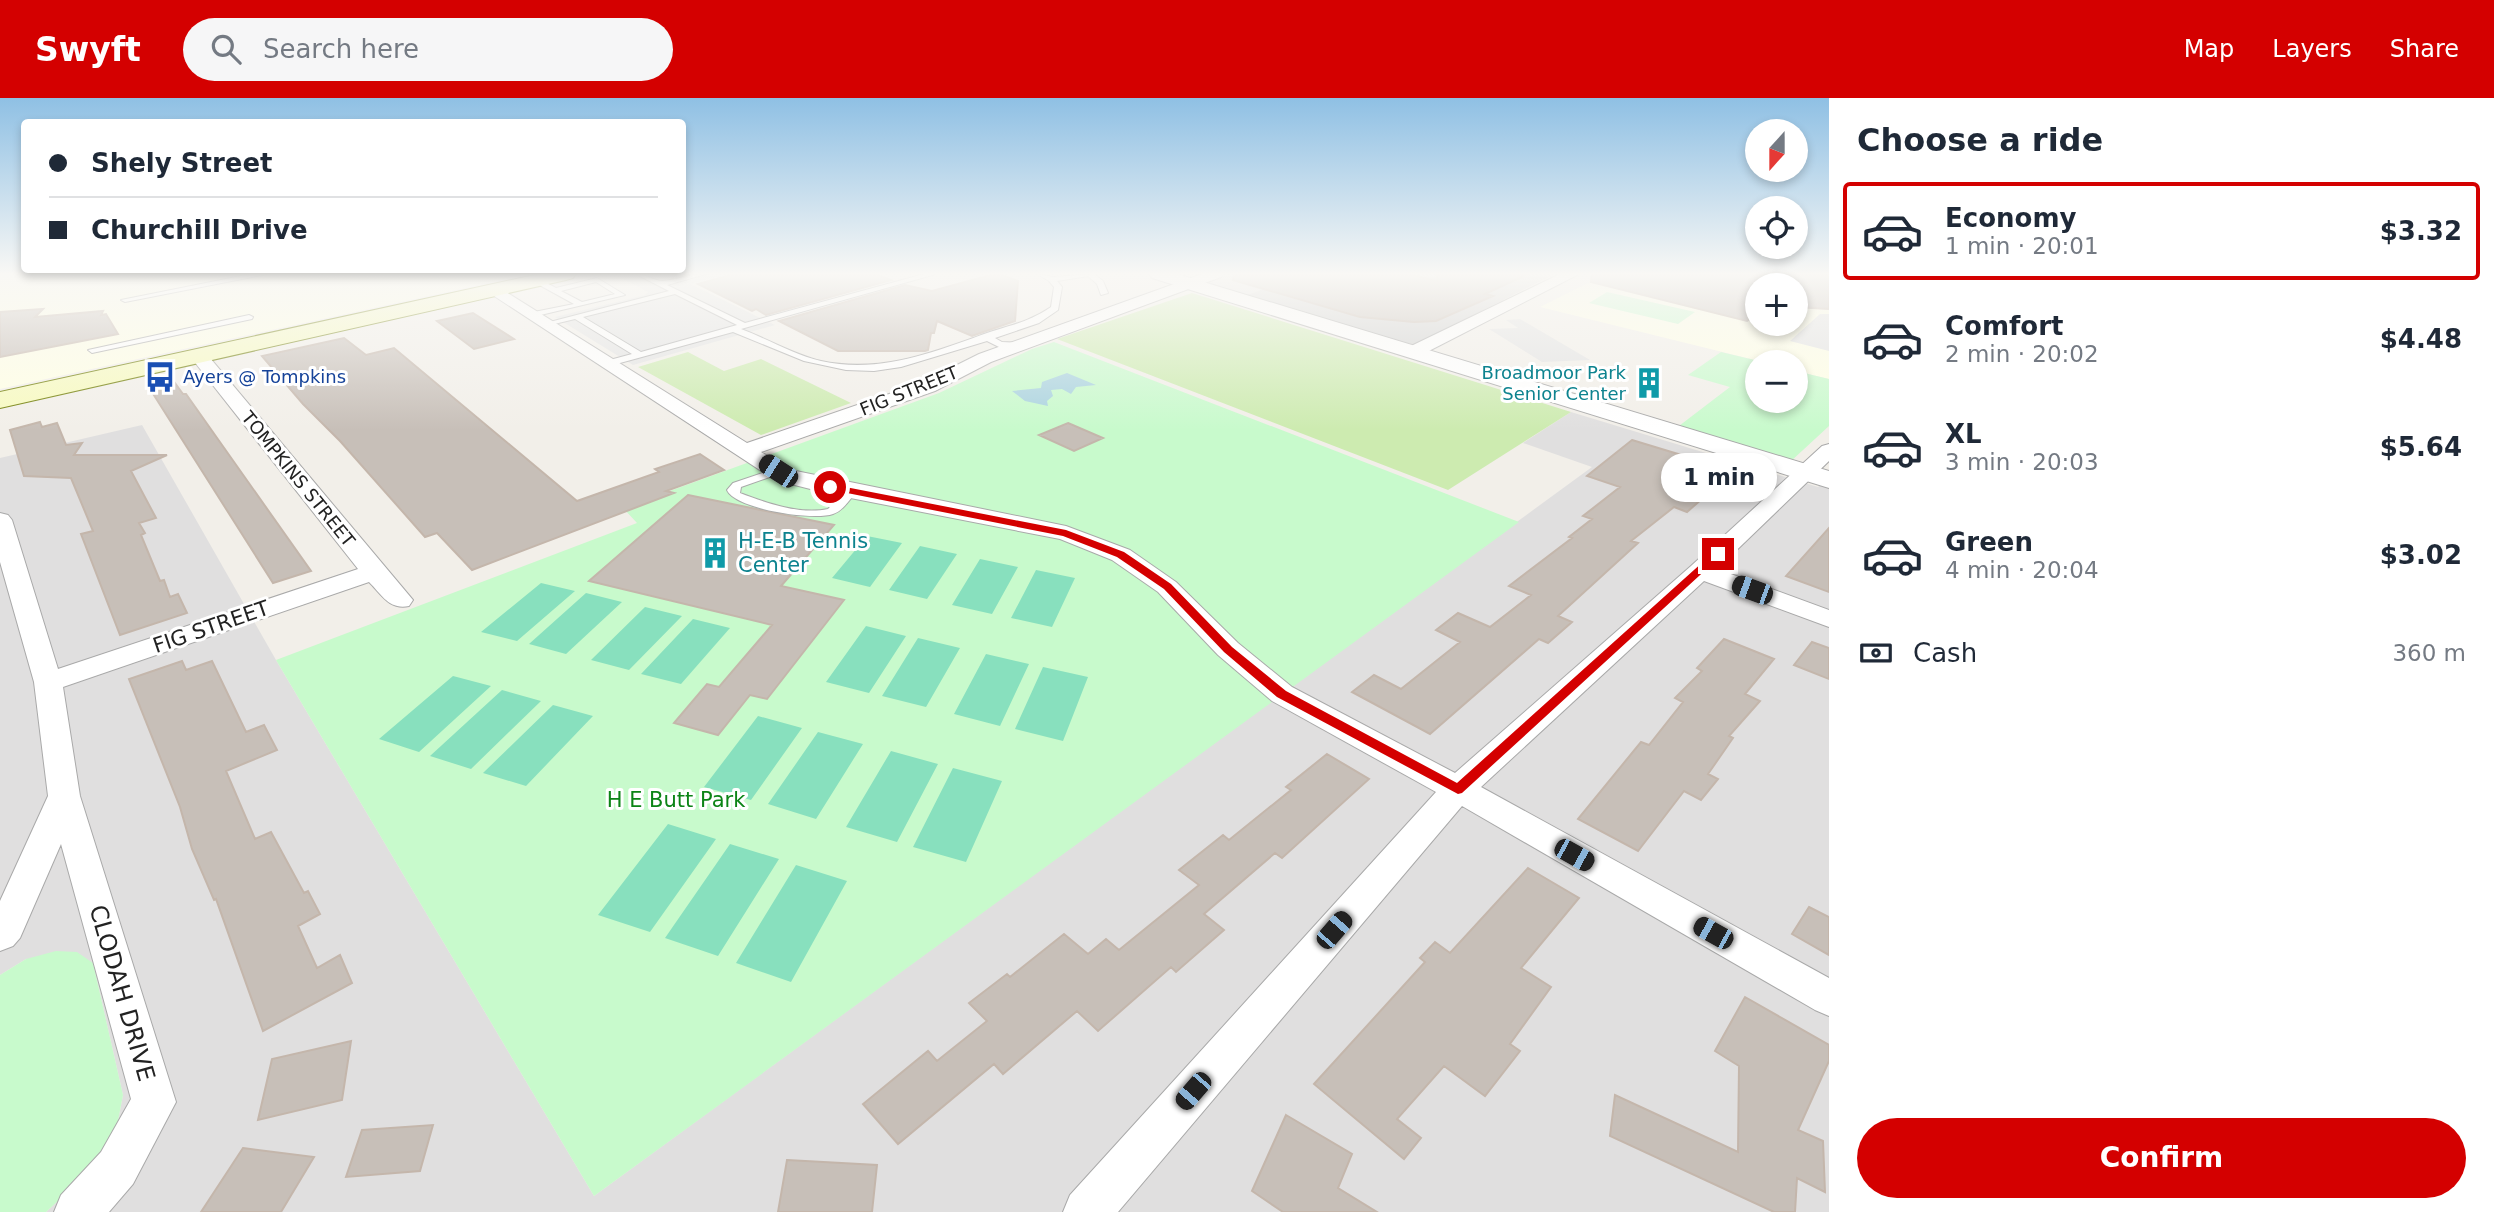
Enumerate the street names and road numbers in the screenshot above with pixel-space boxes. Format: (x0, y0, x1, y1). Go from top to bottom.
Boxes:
street label: FIG STREET (857, 361, 962, 420)
street label: TOMPKINS STREET (237, 406, 360, 551)
street label: FIG STREET (150, 596, 272, 658)
street label: CLODAH DRIVE (83, 902, 161, 1084)

